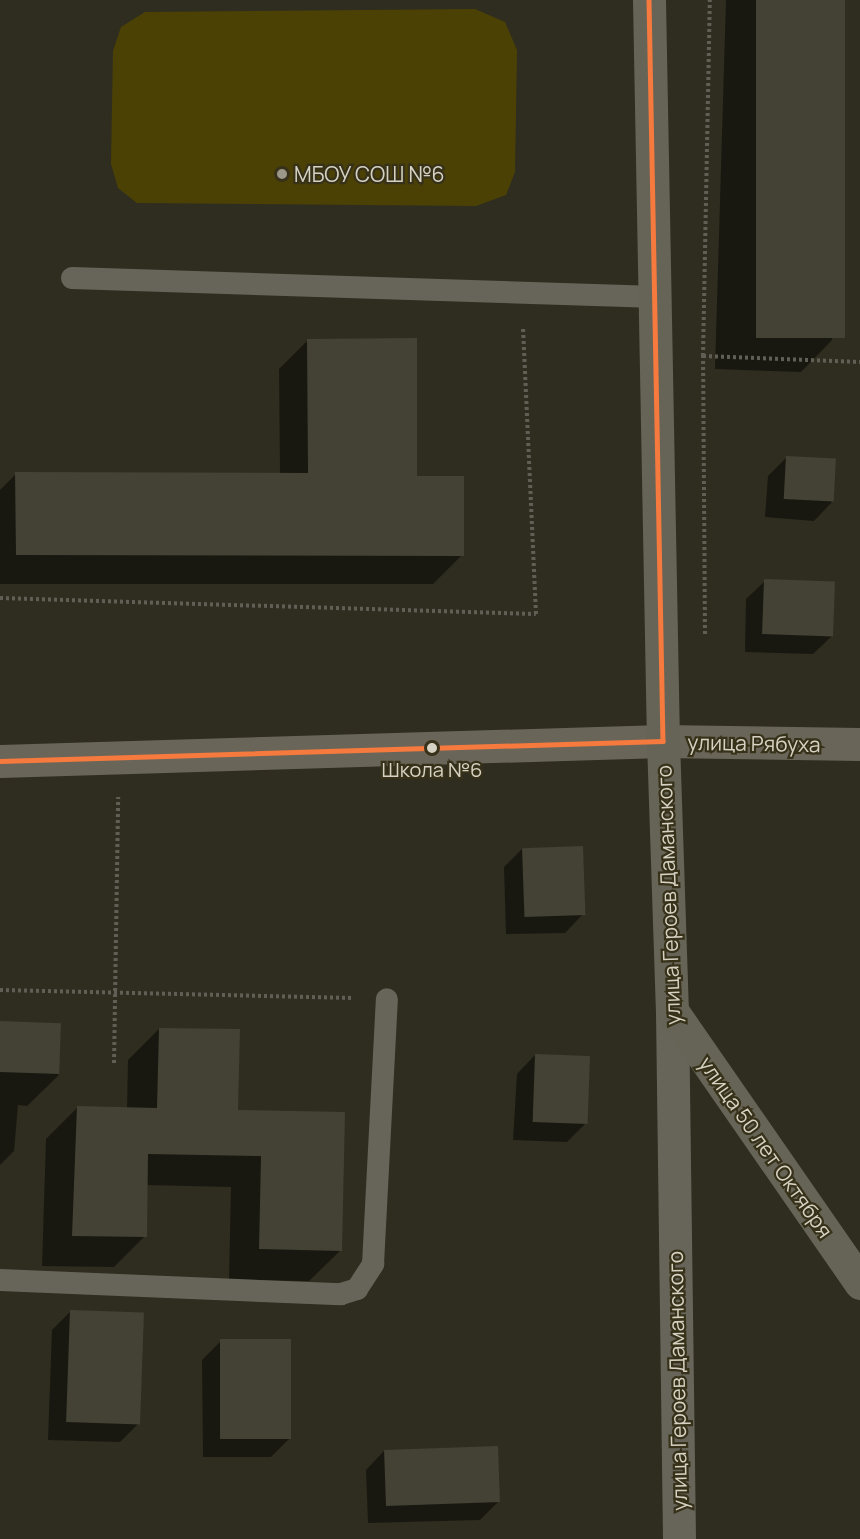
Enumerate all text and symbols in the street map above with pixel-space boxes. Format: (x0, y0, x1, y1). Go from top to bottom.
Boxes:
place label: МБОУ СОШ №6 (294, 161, 445, 187)
marker: МБОУ СОШ №6 (275, 167, 289, 181)
street label: улица Рябуха (687, 729, 821, 757)
marker: Школа №6 (426, 742, 438, 754)
place label: Школа №6 (382, 757, 482, 781)
street label: улица Героев Даманского (651, 765, 685, 1025)
street label: улица 50 лет Октября (694, 1052, 838, 1242)
street label: улица Героев Даманского (662, 1251, 692, 1511)

